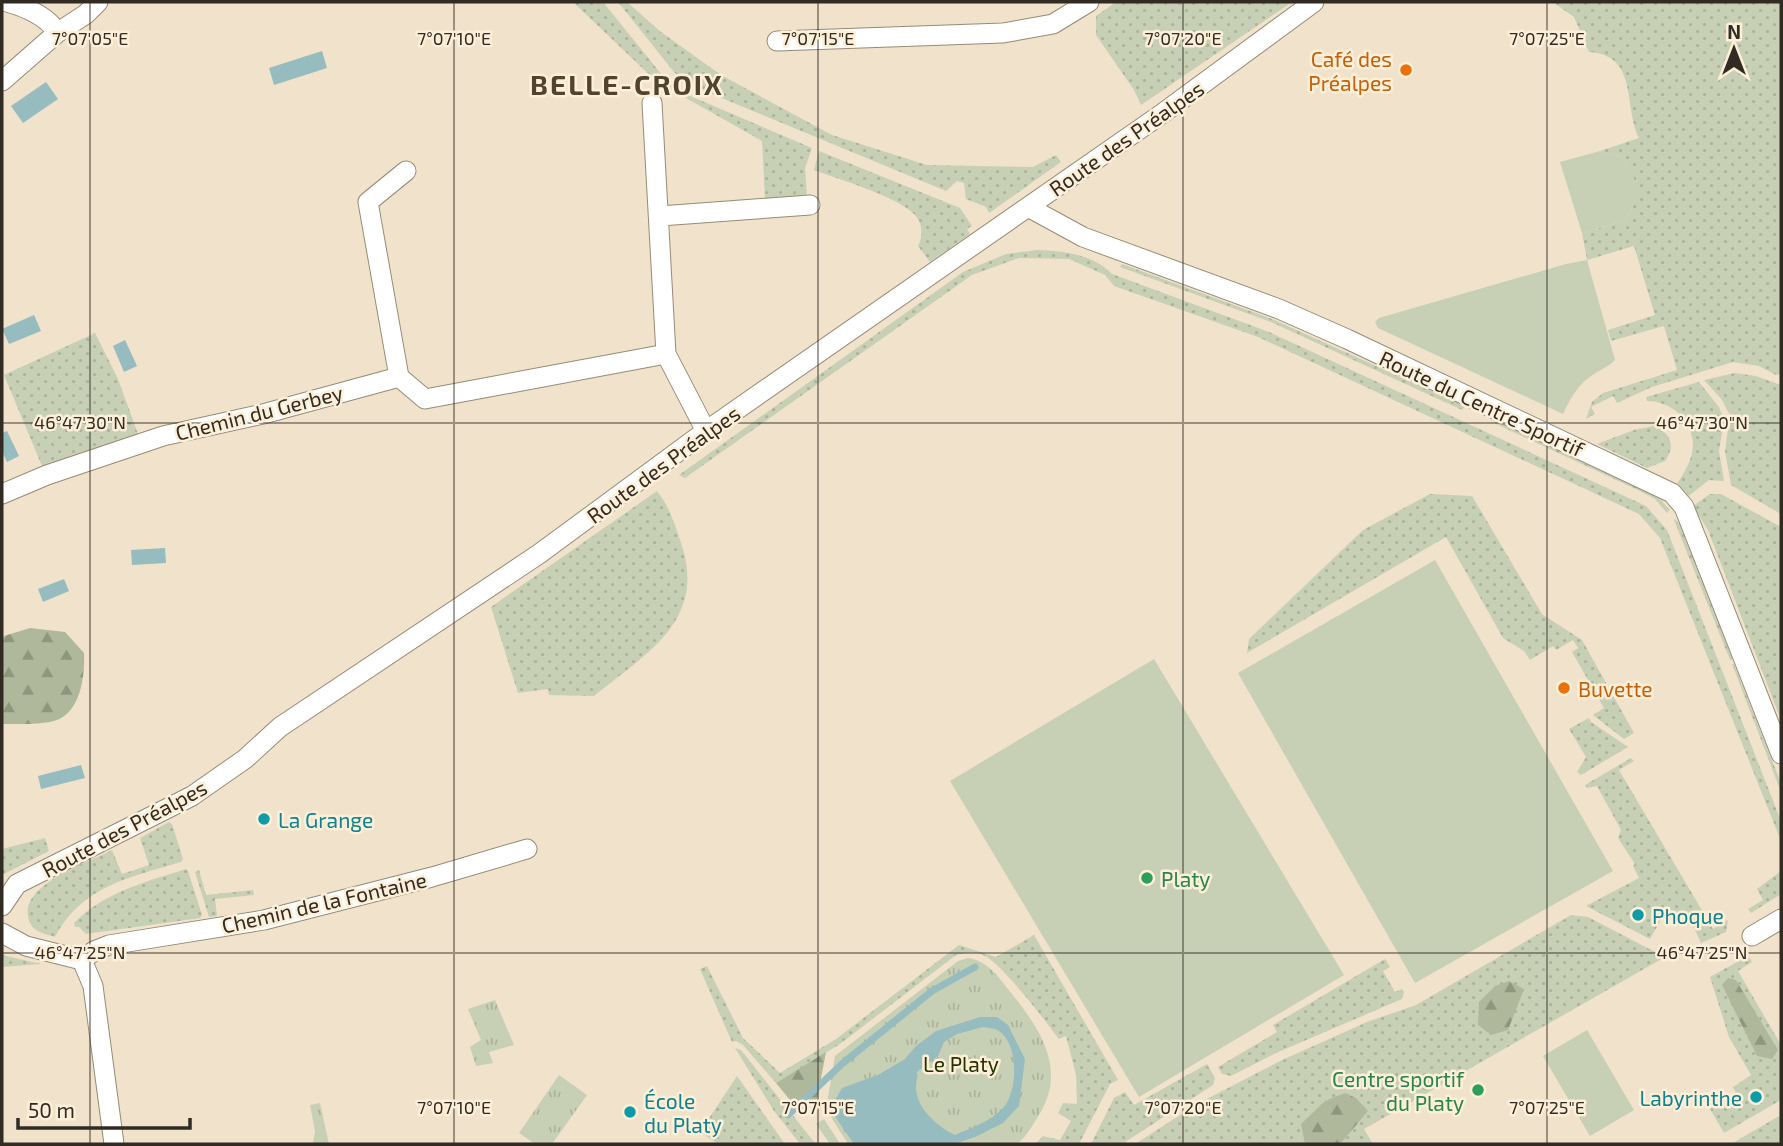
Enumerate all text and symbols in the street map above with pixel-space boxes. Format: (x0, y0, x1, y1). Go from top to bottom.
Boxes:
north arrow (1699, 14, 1769, 84)
text: N (1727, 20, 1741, 43)
text: 7°07'05"E (52, 27, 128, 49)
text: 7°07'10"E (417, 27, 491, 49)
text: 7°07'15"E (782, 27, 854, 49)
text: 7°07'20"E (1145, 27, 1222, 49)
text: 7°07'25"E (1509, 27, 1585, 49)
place label: Café des Préalpes (1308, 46, 1392, 95)
marker: Café des Préalpes (1398, 62, 1414, 78)
district label: BELLE-CROIX (530, 67, 724, 101)
street label: Route des Préalpes (1044, 75, 1208, 201)
street label: Route du Centre Sportif (1376, 345, 1589, 462)
street label: Chemin du Gerbey (173, 379, 345, 445)
street label: Route des Préalpes (582, 400, 744, 528)
text: 46°47'30"N (34, 411, 126, 433)
text: 46°47'30"N (1656, 411, 1748, 433)
place label: Buvette (1578, 676, 1653, 701)
marker: Buvette (1556, 680, 1572, 696)
street label: Route des Préalpes (37, 774, 211, 882)
place label: La Grange (278, 807, 373, 832)
marker: La Grange (256, 811, 272, 827)
street label: Chemin de la Fontaine (219, 866, 429, 938)
place label: Platy (1161, 866, 1210, 891)
marker: Platy (1139, 870, 1155, 886)
place label: Phoque (1652, 903, 1724, 928)
marker: Phoque (1630, 907, 1646, 923)
text: 46°47'25"N (35, 941, 125, 963)
text: 46°47'25"N (1657, 941, 1747, 963)
park label: Le Platy (923, 1051, 999, 1076)
place label: Centre sportif du Platy (1332, 1066, 1465, 1115)
marker: Centre sportif du Platy (1470, 1082, 1486, 1098)
place label: Labyrinthe (1639, 1085, 1742, 1110)
scale bar (18, 1086, 189, 1130)
place label: École du Platy (644, 1088, 722, 1137)
marker: Labyrinthe (1748, 1089, 1764, 1105)
text: 7°07'10"E (417, 1096, 491, 1118)
text: 7°07'15"E (782, 1096, 854, 1118)
text: 7°07'20"E (1145, 1096, 1222, 1118)
text: 7°07'25"E (1509, 1096, 1585, 1118)
text: 50 m (28, 1097, 75, 1122)
marker: École du Platy (622, 1104, 638, 1120)

